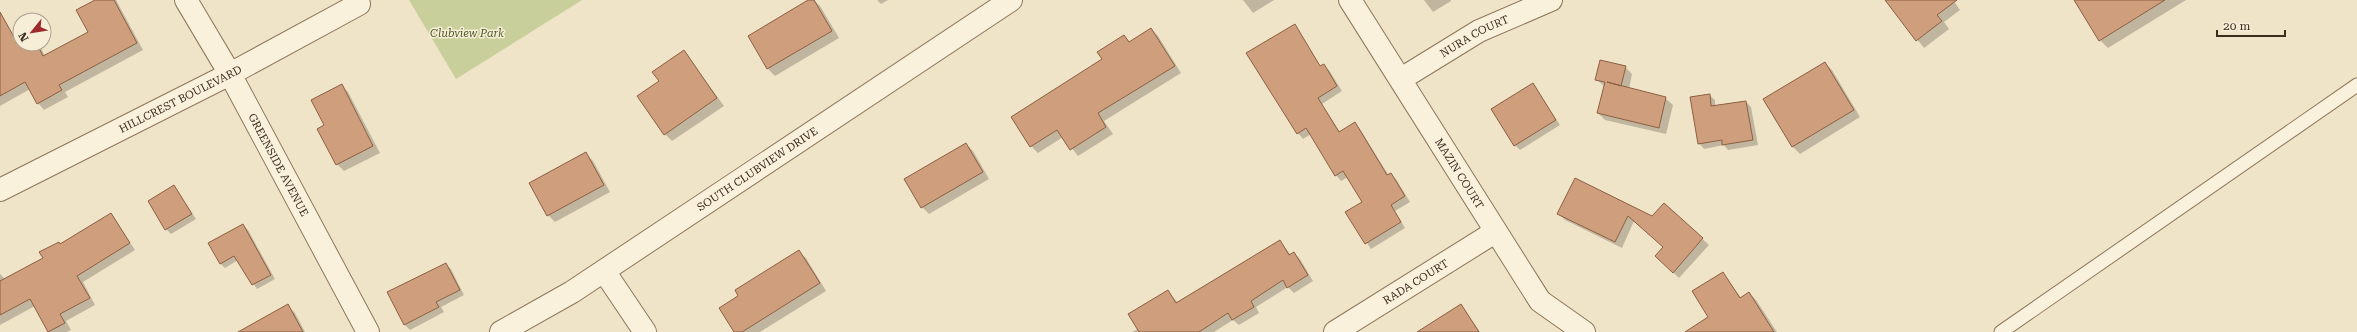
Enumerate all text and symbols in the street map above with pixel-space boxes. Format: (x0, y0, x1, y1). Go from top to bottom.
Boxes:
north arrow (12, 12, 52, 52)
scale bar (2217, 12, 2285, 38)
street label: NURA COURT (1438, 13, 1511, 60)
text: 20 m (2223, 19, 2250, 33)
park label: Clubview Park (430, 27, 504, 40)
text: N (16, 29, 32, 44)
street label: HILLCREST BOULEVARD (117, 62, 244, 135)
street label: GREENSIDE AVENUE (246, 111, 311, 219)
street label: SOUTH CLUBVIEW DRIVE (694, 124, 820, 214)
street label: MAZIN COURT (1432, 136, 1487, 211)
street label: RADA COURT (1381, 256, 1451, 307)

